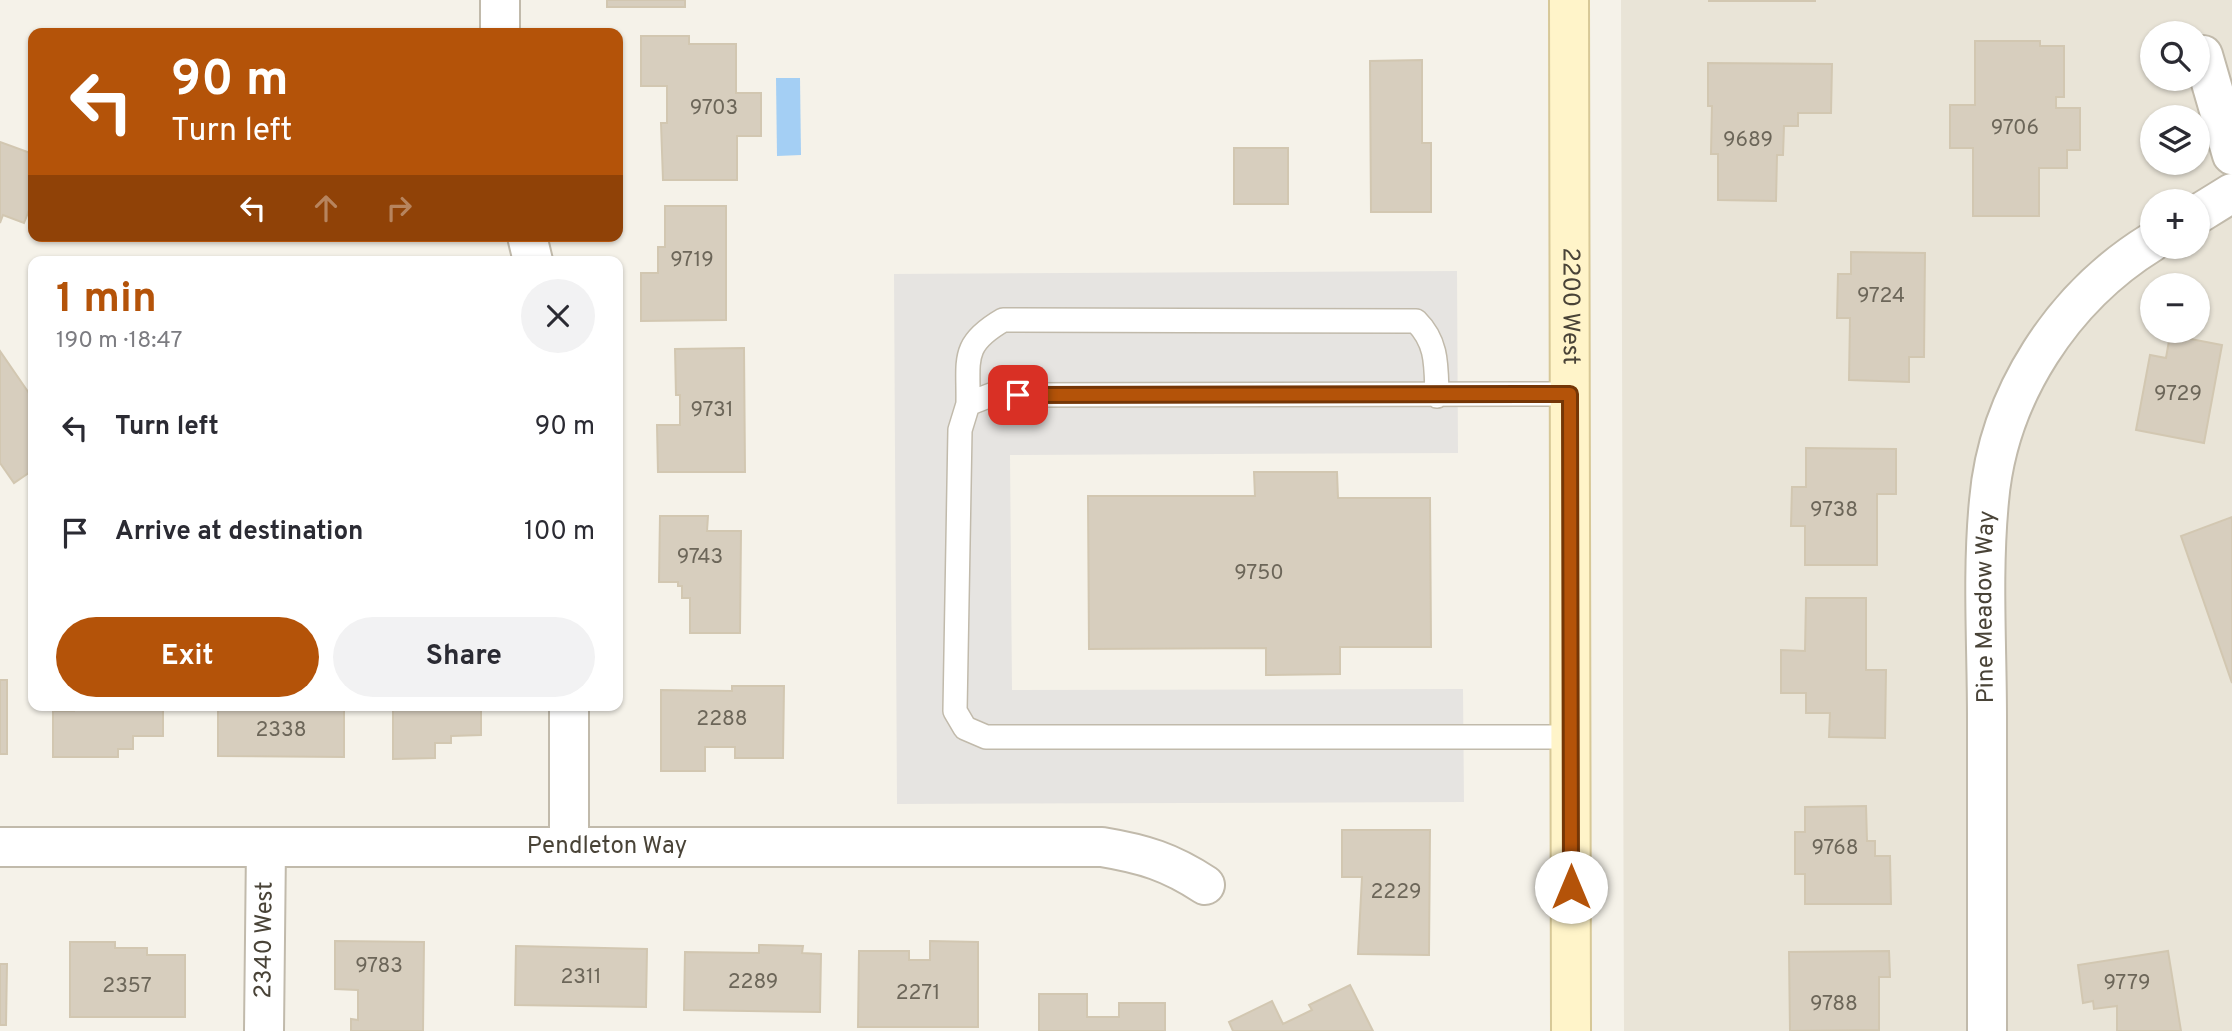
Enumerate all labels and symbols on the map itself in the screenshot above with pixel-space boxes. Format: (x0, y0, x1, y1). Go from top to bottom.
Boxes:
house number: 9703 (690, 95, 738, 122)
house number: 9706 (1991, 115, 2039, 142)
house number: 9689 (1723, 127, 1773, 154)
house number: 9719 (670, 247, 714, 274)
street label: 2200 West (1554, 247, 1585, 365)
house number: 9724 (1857, 283, 1905, 310)
pin (988, 365, 1048, 425)
house number: 9729 (2154, 381, 2202, 408)
house number: 9731 (691, 397, 734, 424)
house number: 9738 (1810, 497, 1858, 524)
street label: Pine Meadow Way (1970, 510, 2003, 704)
house number: 9743 (677, 544, 723, 571)
house number: 9750 (1234, 560, 1284, 587)
house number: 2288 (696, 706, 748, 733)
house number: 2338 (256, 717, 306, 744)
street label: Pendleton Way (527, 832, 687, 862)
house number: 9768 (1811, 835, 1859, 862)
position arrow (1534, 850, 1608, 924)
house number: 2229 (1370, 879, 1422, 906)
street label: 2340 West (249, 881, 281, 999)
house number: 9783 (355, 953, 403, 980)
house number: 2311 (560, 964, 602, 991)
house number: 2289 (728, 969, 778, 996)
house number: 9779 (2103, 970, 2151, 997)
house number: 2357 (102, 973, 152, 1000)
house number: 2271 (896, 980, 940, 1007)
house number: 9788 (1810, 991, 1858, 1018)

